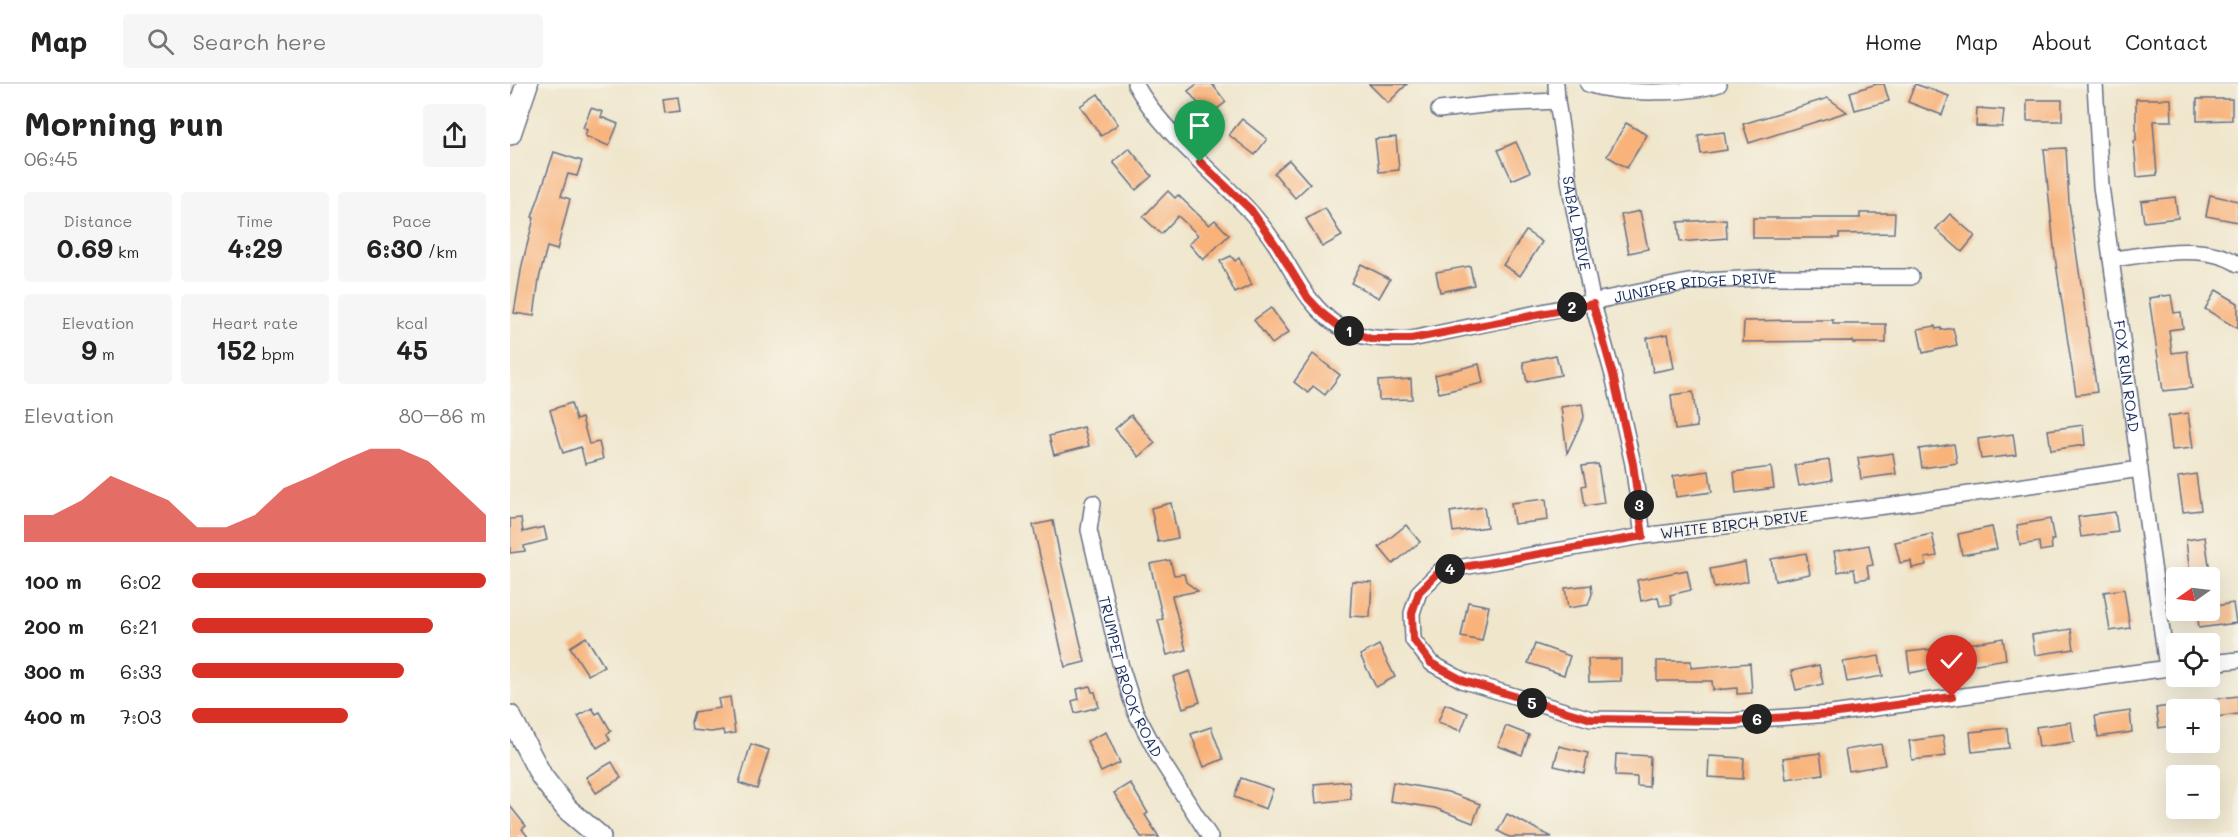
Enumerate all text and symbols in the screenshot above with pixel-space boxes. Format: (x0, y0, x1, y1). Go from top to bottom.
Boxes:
search box (123, 14, 543, 68)
text: Map (30, 23, 87, 59)
icon: search (144, 25, 177, 58)
text: Search here (192, 27, 326, 56)
text: Home (1865, 28, 1922, 55)
text: Map (1955, 28, 1998, 55)
text: About (2031, 28, 2092, 55)
text: Contact (2125, 28, 2208, 55)
pin (1174, 100, 1225, 162)
text: Morning run (24, 101, 224, 144)
button: share (423, 104, 486, 167)
icon: arrive (1183, 109, 1216, 142)
text: 06:45 (24, 145, 78, 171)
street label: SABAL DRIVE (1559, 175, 1596, 273)
text: Distance (64, 210, 132, 231)
text: Time (237, 210, 273, 231)
text: Pace (392, 210, 432, 231)
text: 0.69 (57, 231, 113, 265)
text: 4:29 (228, 231, 282, 265)
text: 6:30 (366, 231, 423, 265)
text: km (113, 241, 139, 262)
text: /km (423, 241, 458, 262)
street label: JUNIPER RIDGE DRIVE (1612, 267, 1777, 307)
pin: 2 (1557, 292, 1587, 322)
text: 2 (1568, 296, 1576, 317)
text: Elevation (62, 312, 134, 333)
text: Heart rate (212, 312, 298, 333)
text: kcal (396, 312, 428, 333)
pin: 1 (1334, 316, 1364, 346)
street label: FOX RUN ROAD (2109, 319, 2145, 433)
text: 1 (1345, 320, 1353, 341)
text: 9 (81, 333, 97, 367)
text: 152 (215, 333, 257, 367)
text: 45 (396, 333, 428, 367)
text: m (97, 343, 115, 364)
text: bpm (257, 343, 295, 364)
text: Elevation (24, 402, 114, 428)
text: 80–86 m (399, 402, 486, 428)
pin: 3 (1624, 490, 1654, 520)
text: 3 (1634, 494, 1644, 515)
street label: WHITE BIRCH DRIVE (1659, 505, 1809, 543)
pin: 4 (1435, 554, 1465, 584)
text: 4 (1445, 558, 1455, 579)
north arrow (2166, 567, 2220, 621)
map controls (2166, 567, 2220, 819)
text: 100 m (24, 568, 82, 594)
text: 6:02 (120, 568, 162, 594)
street label: TRUMPET BROOK ROAD (1095, 594, 1167, 761)
text: 200 m (24, 613, 84, 639)
text: 6:21 (120, 613, 158, 639)
button: locate (2166, 633, 2220, 687)
pin (1926, 635, 1977, 697)
icon: check (1935, 644, 1968, 677)
text: 300 m (24, 658, 85, 684)
text: 6:33 (120, 658, 162, 684)
pin: 5 (1517, 688, 1547, 718)
text: 5 (1527, 692, 1537, 713)
button: + (2166, 699, 2220, 753)
text: 400 m (24, 703, 85, 729)
text: 7:03 (120, 703, 161, 729)
pin: 6 (1742, 704, 1772, 734)
text: 6 (1752, 708, 1762, 729)
button: − (2166, 765, 2220, 819)

